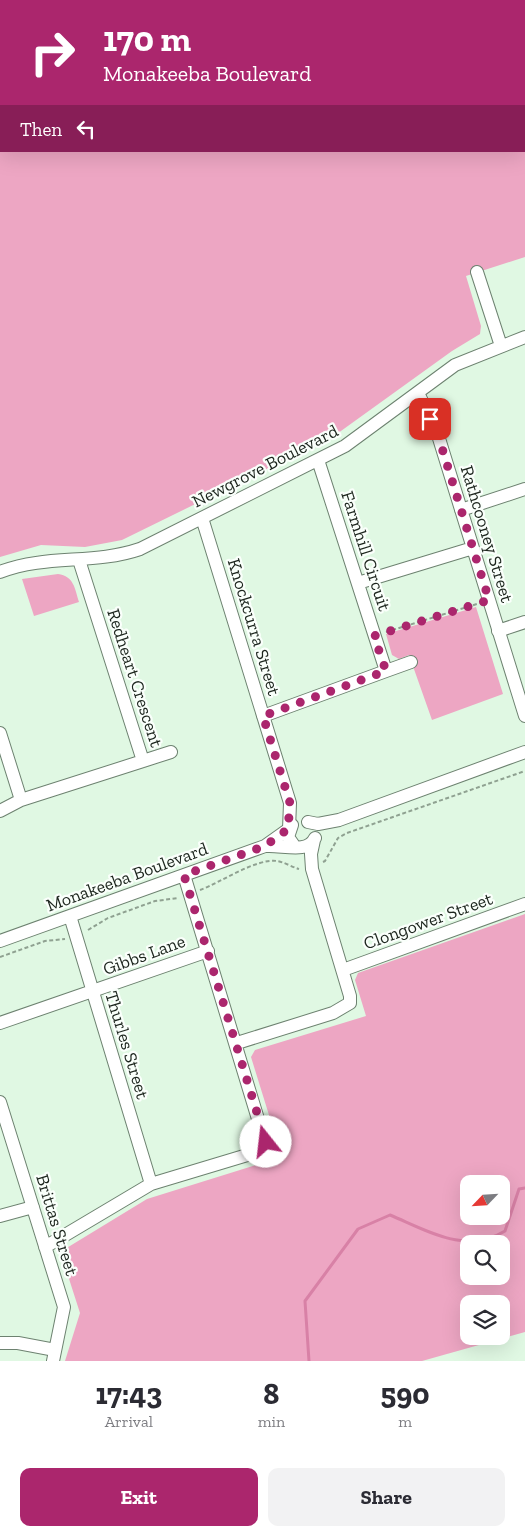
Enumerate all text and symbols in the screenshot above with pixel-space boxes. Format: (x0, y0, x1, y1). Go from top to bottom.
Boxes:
text: 170 m (103, 18, 191, 60)
icon: right (20, 20, 85, 85)
text: Monakeeba Boulevard (103, 60, 311, 87)
icon: left (72, 115, 100, 143)
text: Then (20, 118, 62, 141)
pin (409, 398, 451, 440)
icon: arrive (416, 405, 444, 433)
street label: Newgrove Boulevard (188, 420, 342, 512)
street label: Rathcooney Street (456, 463, 518, 605)
street label: Farmhill Circuit (336, 488, 396, 614)
street label: Knockcurra Street (223, 556, 285, 699)
street label: Redheart Crescent (102, 606, 168, 750)
street label: Monakeeba Boulevard (43, 837, 211, 916)
street label: Clongower Street (360, 887, 496, 955)
street label: Gibbs Lane (100, 930, 188, 980)
street label: Thurles Street (100, 989, 154, 1102)
position arrow (239, 1115, 291, 1167)
street label: Brittas Street (31, 1172, 83, 1279)
north arrow (460, 1175, 510, 1225)
map controls (460, 1175, 510, 1345)
button: search (460, 1235, 510, 1285)
button: layers (460, 1295, 510, 1345)
text: 17:43 (95, 1376, 162, 1412)
text: 8 (263, 1376, 280, 1412)
text: 590 (381, 1376, 430, 1412)
text: Arrival (105, 1412, 153, 1431)
text: min (258, 1412, 285, 1431)
text: m (398, 1412, 412, 1431)
button: Exit (20, 1468, 258, 1526)
button: Share (268, 1468, 505, 1526)

